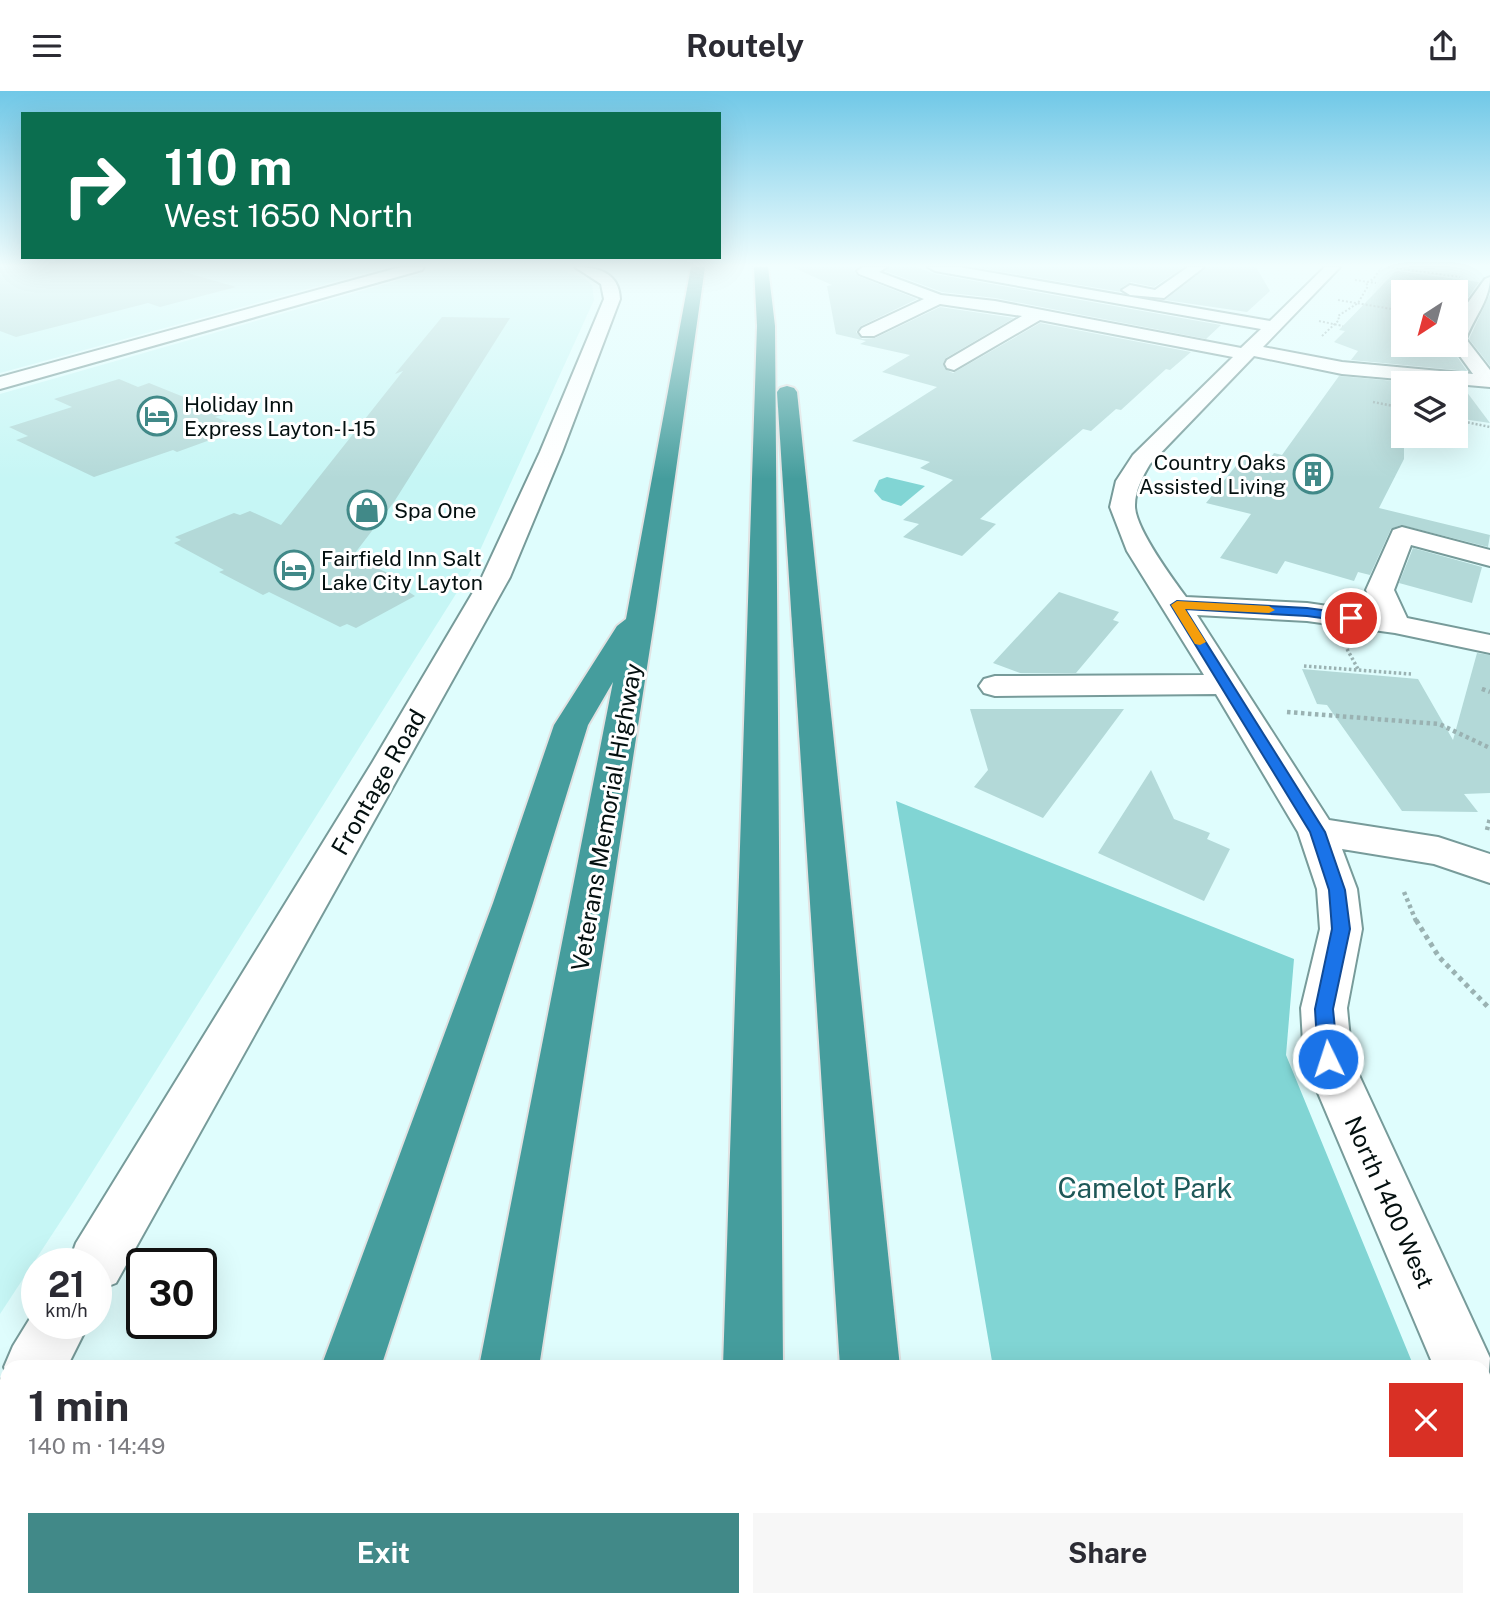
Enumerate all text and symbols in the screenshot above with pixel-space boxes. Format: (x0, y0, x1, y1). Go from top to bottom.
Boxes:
icon: menu (28, 27, 66, 65)
text: Routely (686, 27, 804, 64)
icon: share (1424, 27, 1462, 65)
text: 110 m (164, 138, 292, 196)
icon: right (49, 140, 140, 231)
text: West 1650 North (164, 197, 413, 234)
north arrow (1391, 280, 1468, 357)
map controls (1391, 280, 1468, 448)
button: layers (1391, 371, 1468, 448)
place label: Holiday Inn Express Layton-I-15 (184, 392, 376, 441)
hotel icon: Holiday Inn Express Layton-I-15 (136, 395, 178, 437)
place label: Country Oaks Assisted Living (1139, 450, 1286, 499)
building icon: Country Oaks Assisted Living (1292, 453, 1334, 495)
shop icon: Spa One (346, 489, 388, 531)
place label: Spa One (394, 498, 476, 523)
place label: Fairfield Inn Salt Lake City Layton (321, 546, 483, 595)
hotel icon: Fairfield Inn Salt Lake City Layton (273, 549, 315, 591)
pin (1321, 588, 1381, 648)
icon: arrive (1332, 599, 1370, 637)
street label: Veterans Memorial Highway (565, 661, 647, 973)
street label: Frontage Road (325, 704, 431, 860)
position arrow (1291, 1022, 1365, 1096)
street label: North 1400 West (1340, 1112, 1440, 1292)
park label: Camelot Park (1057, 1171, 1233, 1204)
speed limit sign: 30 (126, 1248, 217, 1339)
text: 21 (48, 1264, 85, 1305)
text: km/h (45, 1300, 88, 1321)
text: 1 min (28, 1381, 129, 1430)
button: close (1389, 1383, 1463, 1457)
text: 140 m · 14:49 (28, 1432, 165, 1459)
button: Exit (28, 1513, 739, 1593)
button: Share (753, 1513, 1463, 1593)

